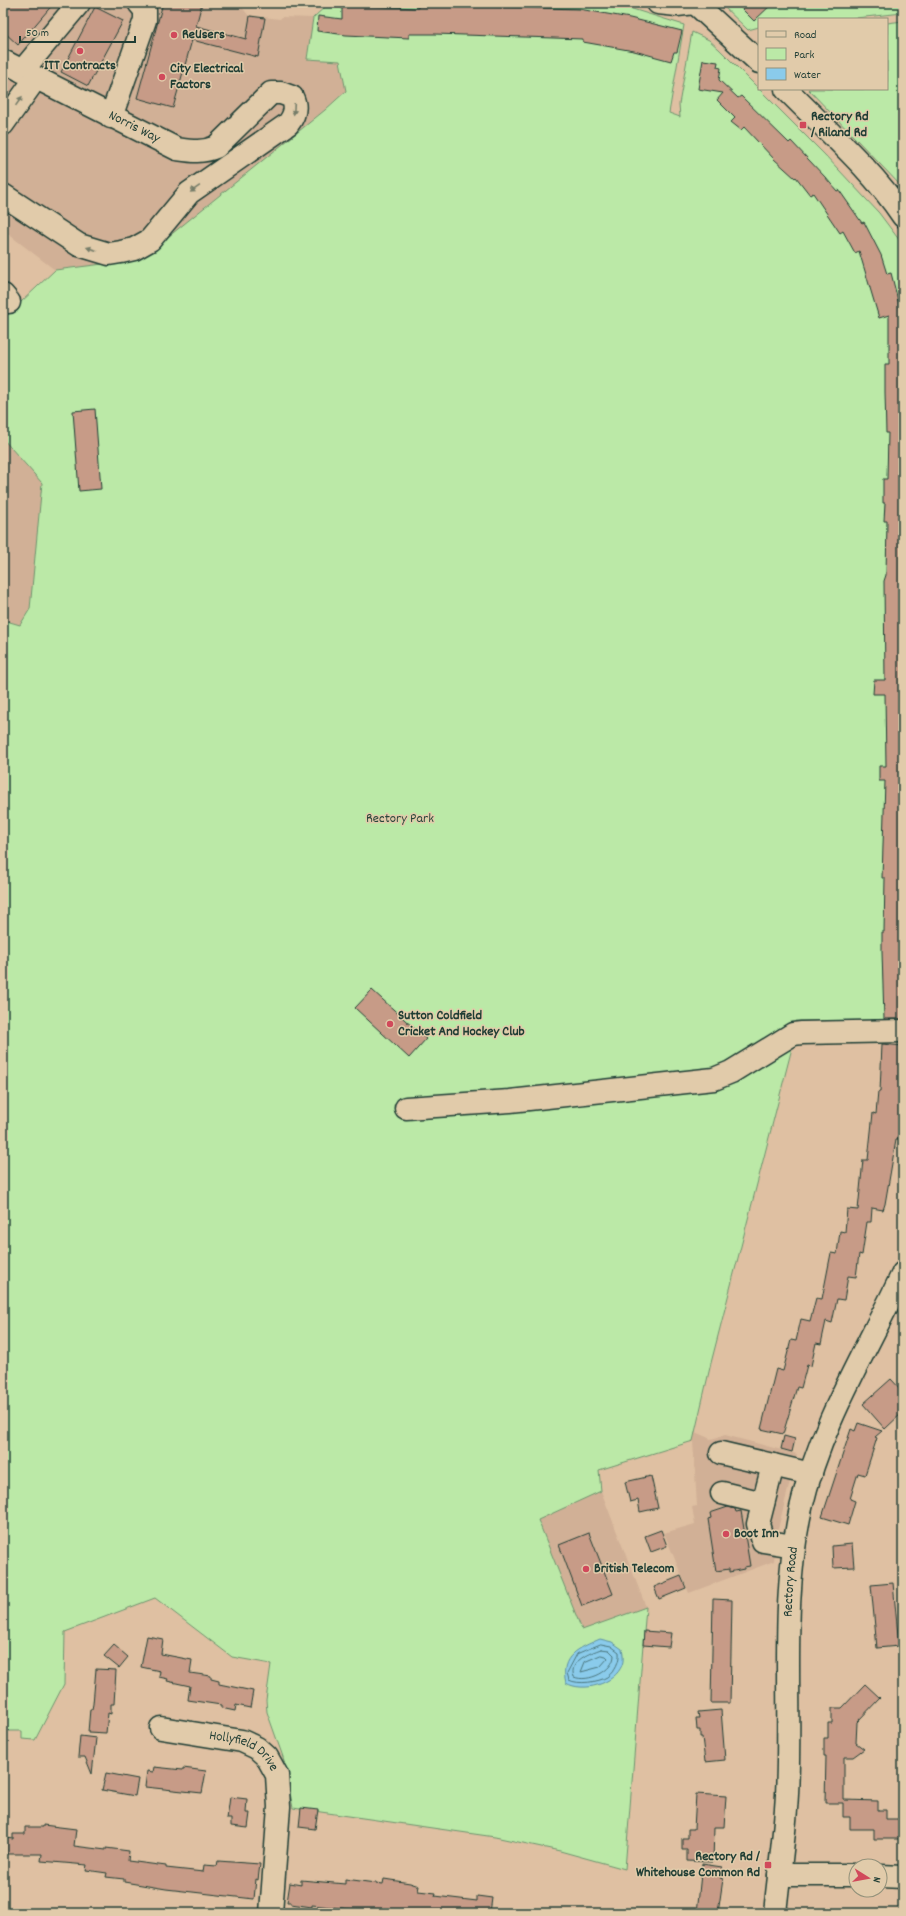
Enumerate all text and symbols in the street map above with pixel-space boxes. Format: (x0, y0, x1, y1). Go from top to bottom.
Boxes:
scale bar (20, 18, 135, 44)
legend (758, 18, 888, 90)
text: 50 m (26, 25, 49, 42)
place label: ReUsers (182, 25, 225, 45)
text: Road (794, 27, 816, 44)
marker: ReUsers (169, 30, 179, 40)
marker: ITT Contracts (75, 46, 85, 56)
text: Park (794, 47, 815, 64)
place label: ITT Contracts (44, 56, 116, 76)
place label: City Electrical Factors (170, 59, 244, 95)
text: Water (794, 67, 821, 84)
marker: City Electrical Factors (157, 72, 167, 82)
one-way arrow (15, 96, 23, 107)
one-way arrow (290, 103, 297, 115)
street label: Norris Way (105, 106, 164, 149)
place label: Rectory Rd / Riland Rd (810, 107, 869, 143)
marker: Rectory Rd / Riland Rd (798, 120, 808, 130)
one-way arrow (190, 185, 201, 193)
one-way arrow (86, 246, 98, 252)
park label: Rectory Park (366, 809, 434, 829)
place label: Sutton Coldfield Cricket And Hockey Club (398, 1006, 525, 1042)
marker: Sutton Coldfield Cricket And Hockey Club (385, 1019, 395, 1029)
place label: Boot Inn (734, 1524, 779, 1544)
marker: Boot Inn (721, 1529, 731, 1539)
street label: Rectory Road (779, 1545, 804, 1617)
place label: British Telecom (594, 1559, 675, 1579)
marker: British Telecom (581, 1564, 591, 1574)
street label: Hollyfield Drive (208, 1726, 283, 1775)
place label: Rectory Rd / Whitehouse Common Rd (636, 1847, 760, 1883)
north arrow (848, 1858, 888, 1898)
marker: Rectory Rd / Whitehouse Common Rd (763, 1860, 773, 1870)
text: N (867, 1875, 884, 1884)

